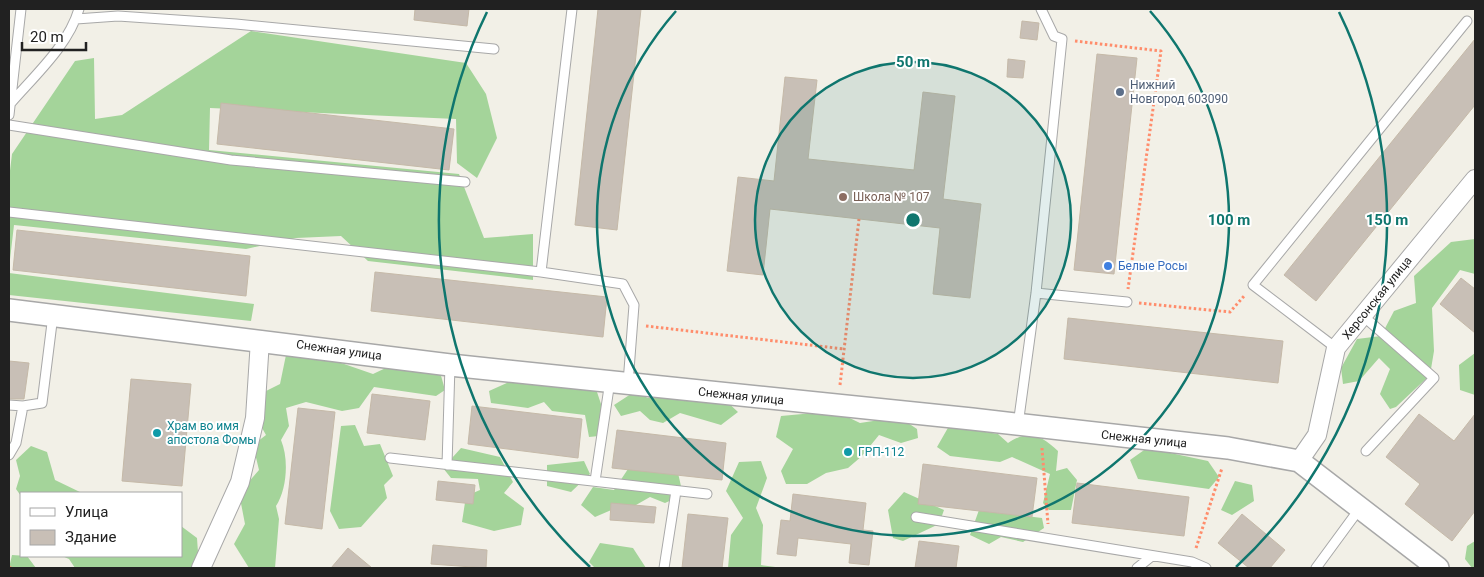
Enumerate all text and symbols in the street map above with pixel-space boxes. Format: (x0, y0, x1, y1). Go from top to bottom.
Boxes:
scale bar (22, 20, 86, 52)
text: 20 m (30, 28, 64, 46)
text: 50 m (896, 53, 930, 71)
place label: Нижний Новгород 603090 (1130, 78, 1228, 106)
marker: Нижний Новгород 603090 (1114, 86, 1126, 98)
place label: Школа № 107 (853, 190, 930, 204)
marker: Школа № 107 (837, 191, 849, 203)
centre of rings (904, 211, 922, 229)
text: 100 m (1208, 211, 1250, 229)
text: 150 m (1366, 211, 1408, 229)
street label: Херсонская улица (1339, 254, 1415, 342)
place label: Белые Росы (1118, 259, 1187, 273)
marker: Белые Росы (1102, 260, 1114, 272)
street label: Снежная улица (295, 337, 383, 363)
street label: Снежная улица (697, 385, 785, 407)
place label: Храм во имя апостола Фомы (167, 419, 257, 447)
marker: Храм во имя апостола Фомы (151, 427, 163, 439)
street label: Снежная улица (1100, 428, 1188, 450)
place label: ГРП-112 (858, 445, 905, 459)
marker: ГРП-112 (842, 446, 854, 458)
legend (20, 492, 182, 557)
text: Улица (65, 503, 108, 521)
text: Здание (65, 528, 116, 546)

